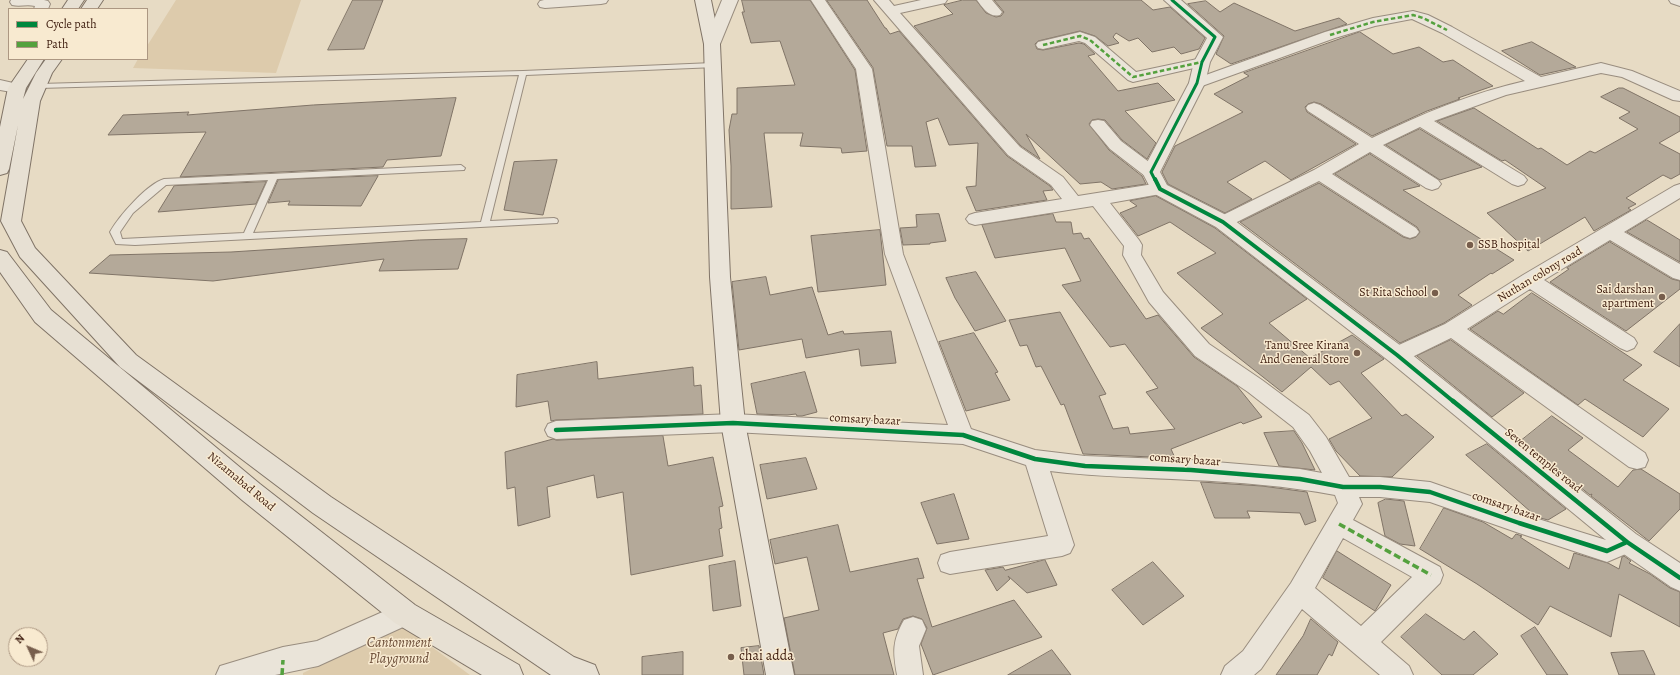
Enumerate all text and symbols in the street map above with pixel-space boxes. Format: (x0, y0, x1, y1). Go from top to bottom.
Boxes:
legend (8, 8, 148, 60)
text: Cycle path (46, 16, 97, 32)
text: Path (46, 36, 68, 52)
place label: SSB hospital (1478, 238, 1540, 252)
marker: SSB hospital (1465, 240, 1475, 250)
street label: Nuthan colony road (1495, 244, 1585, 306)
place label: Sai darshan apartment (1596, 283, 1654, 311)
place label: St Rita School (1359, 286, 1427, 300)
marker: St Rita School (1430, 288, 1440, 298)
marker: Sai darshan apartment (1657, 292, 1667, 302)
place label: Tanu Sree Kirana And General Store (1260, 339, 1349, 367)
marker: Tanu Sree Kirana And General Store (1352, 348, 1362, 358)
street label: comsary bazar (829, 411, 901, 429)
street label: Seven temples road (1502, 426, 1584, 496)
street label: Nizamabad Road (204, 449, 278, 515)
street label: comsary bazar (1149, 450, 1221, 470)
street label: comsary bazar (1470, 489, 1542, 525)
north arrow (8, 627, 48, 667)
text: N (12, 631, 28, 647)
park label: Cantonment Playground (367, 636, 431, 668)
place label: chai adda (739, 649, 794, 665)
marker: chai adda (726, 652, 736, 662)

